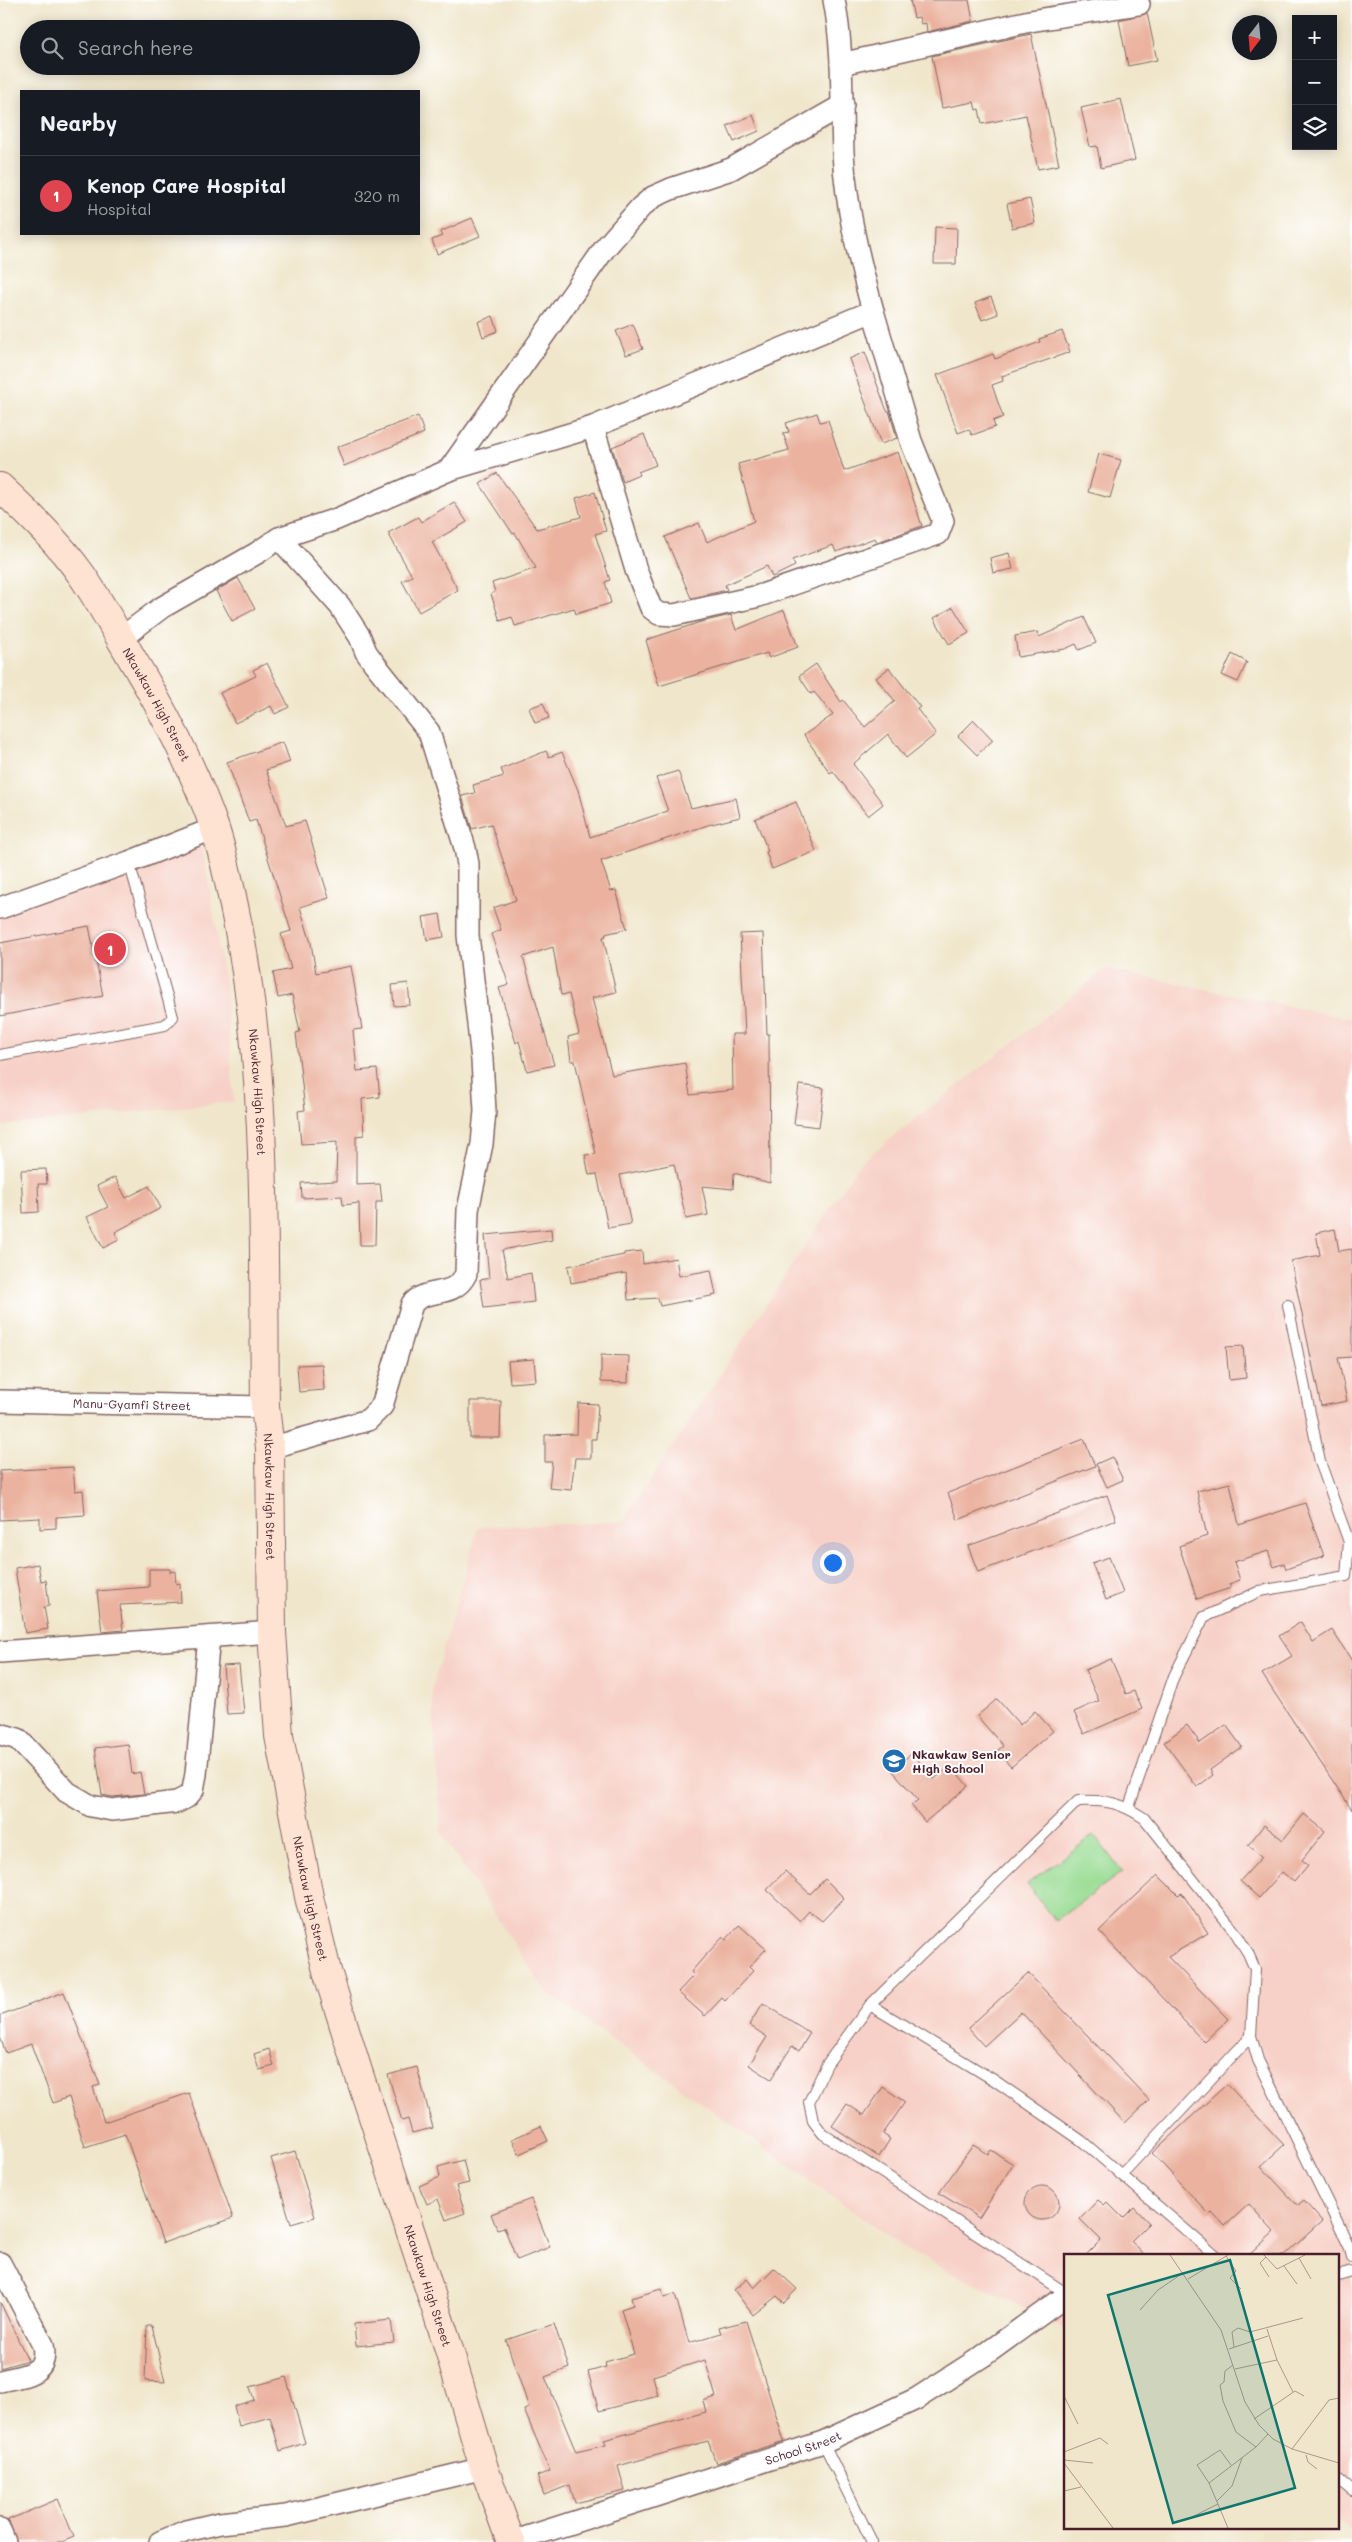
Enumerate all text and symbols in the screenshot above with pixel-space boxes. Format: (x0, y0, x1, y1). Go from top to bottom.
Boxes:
north arrow (1232, 15, 1277, 60)
map controls (1292, 15, 1337, 150)
button: + (1292, 15, 1337, 60)
search box (20, 20, 420, 75)
icon: search (38, 34, 66, 62)
text: Search here (78, 35, 194, 60)
button: − (1292, 60, 1337, 105)
button: layers (1292, 105, 1337, 150)
text: Nearby (40, 109, 117, 136)
text: Kenop Care Hospital (87, 173, 286, 198)
text: 1 (52, 185, 60, 206)
text: 320 m (354, 185, 400, 206)
text: Hospital (87, 198, 151, 219)
street label: Nkawkaw High Street (119, 645, 194, 764)
pin: 1 (94, 930, 126, 968)
street label: Nkawkaw High Street (245, 1028, 270, 1156)
street label: Manu-Gyamfi Street (73, 1395, 191, 1413)
street label: Nkawkaw High Street (260, 1432, 279, 1560)
your location (820, 1550, 846, 1576)
place label: Nkawkaw Senior High School (912, 1746, 1011, 1776)
school or university icon: Nkawkaw Senior High School (881, 1748, 907, 1774)
street label: Nkawkaw High Street (290, 1835, 332, 1962)
street label: Nkawkaw High Street (401, 2223, 456, 2349)
inset map (1064, 2254, 1340, 2530)
street label: School Street (763, 2427, 844, 2468)

